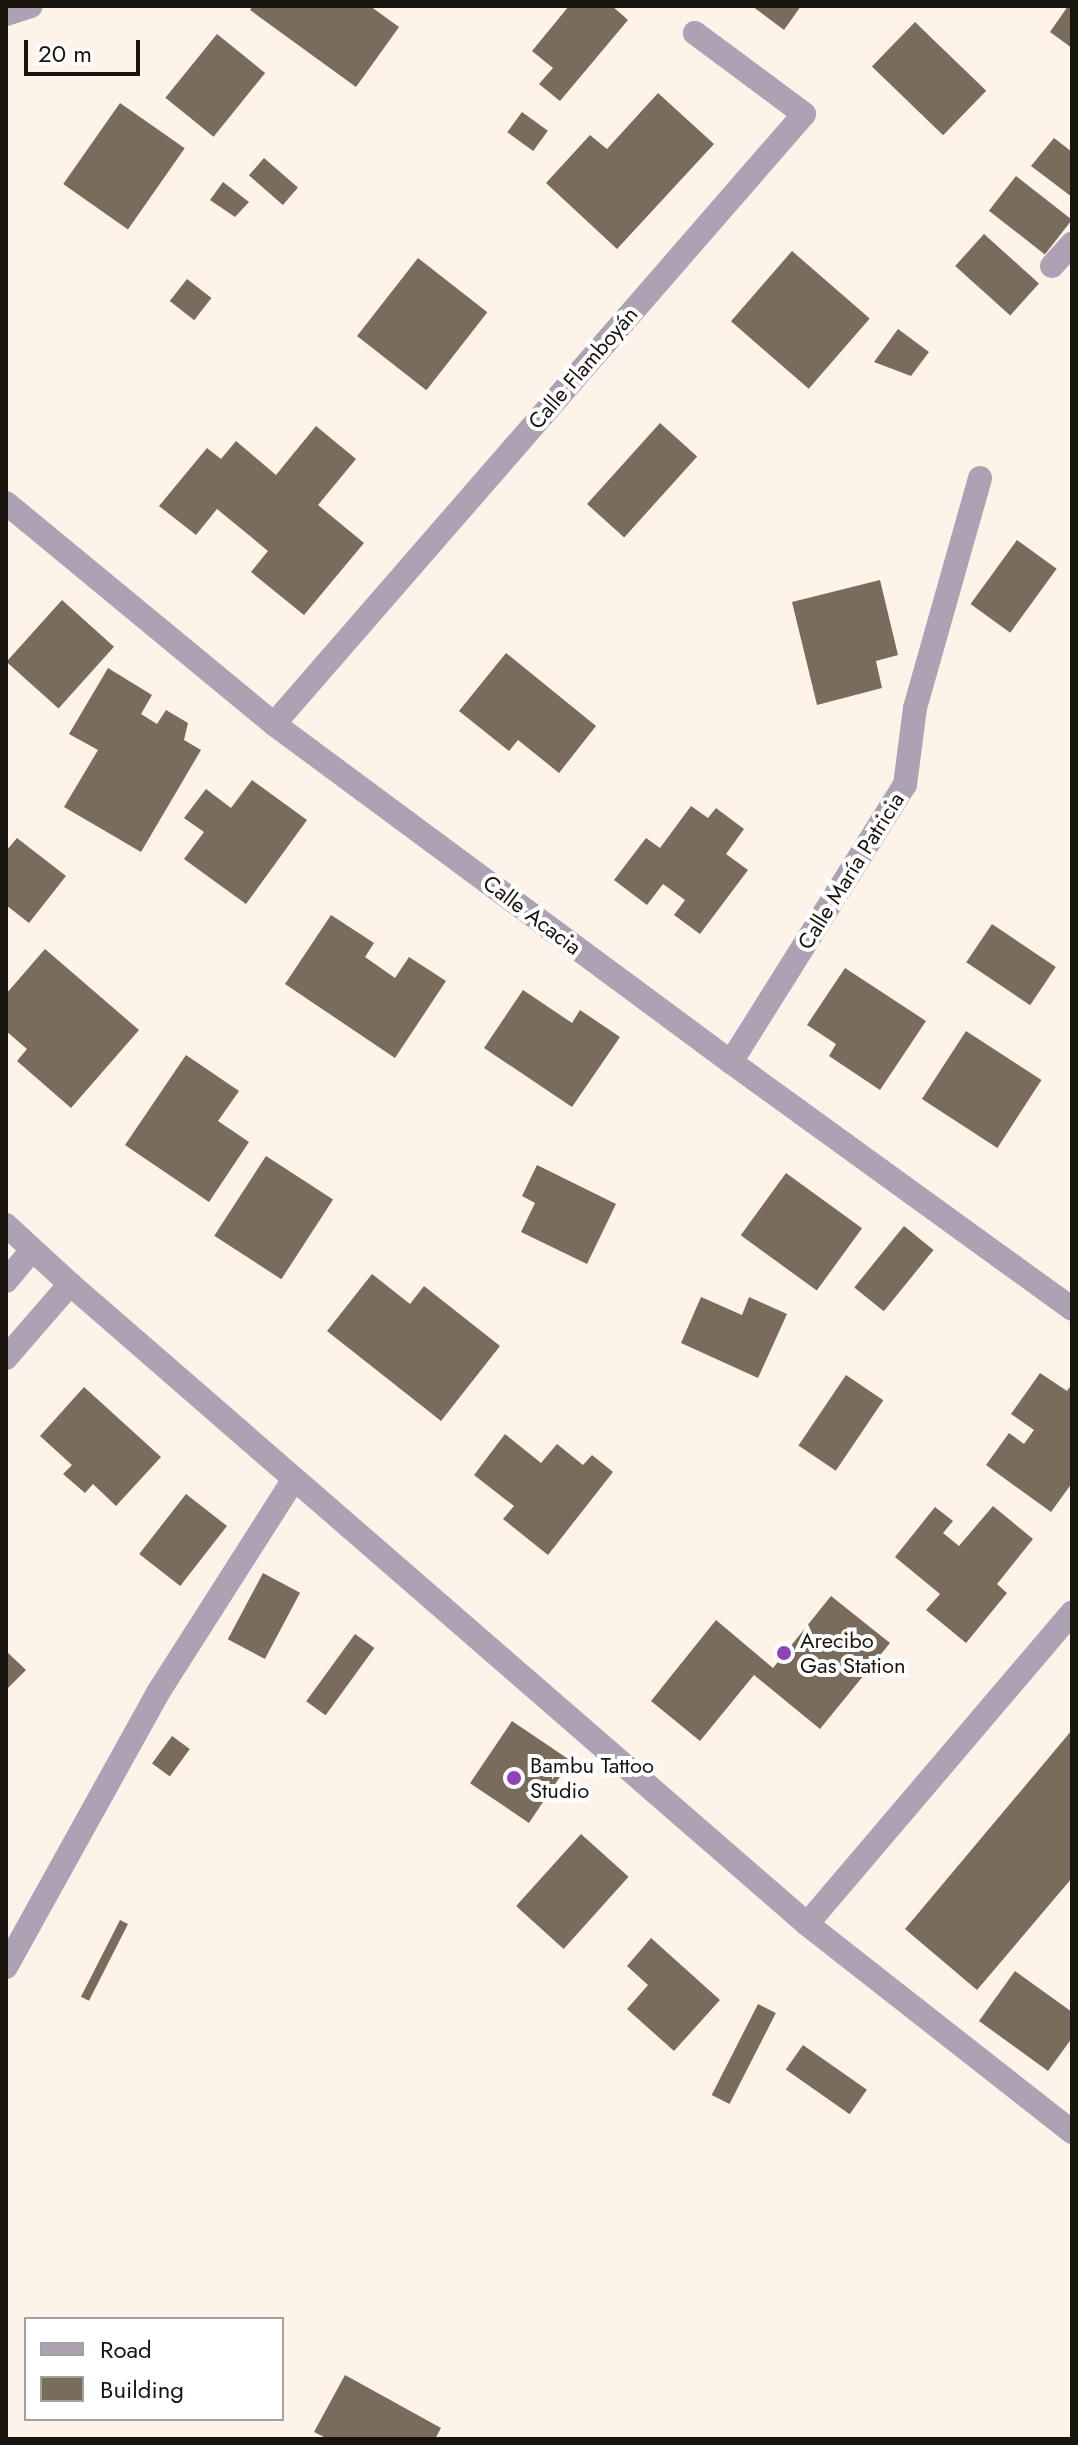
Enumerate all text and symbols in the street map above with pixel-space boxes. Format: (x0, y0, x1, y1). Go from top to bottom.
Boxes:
scale bar (28, 24, 144, 74)
text: 20 m (38, 36, 92, 71)
street label: Calle Flamboyán (523, 301, 643, 435)
street label: Calle María Patricia (792, 788, 910, 954)
street label: Calle Acacia (478, 870, 586, 960)
place label: Arecibo Gas Station (800, 1627, 906, 1678)
marker: Arecibo Gas Station (775, 1644, 793, 1662)
place label: Bambu Tattoo Studio (530, 1752, 654, 1804)
marker: Bambu Tattoo Studio (505, 1769, 523, 1787)
legend (24, 2317, 284, 2421)
text: Road (100, 2332, 152, 2367)
text: Building (100, 2372, 184, 2407)

